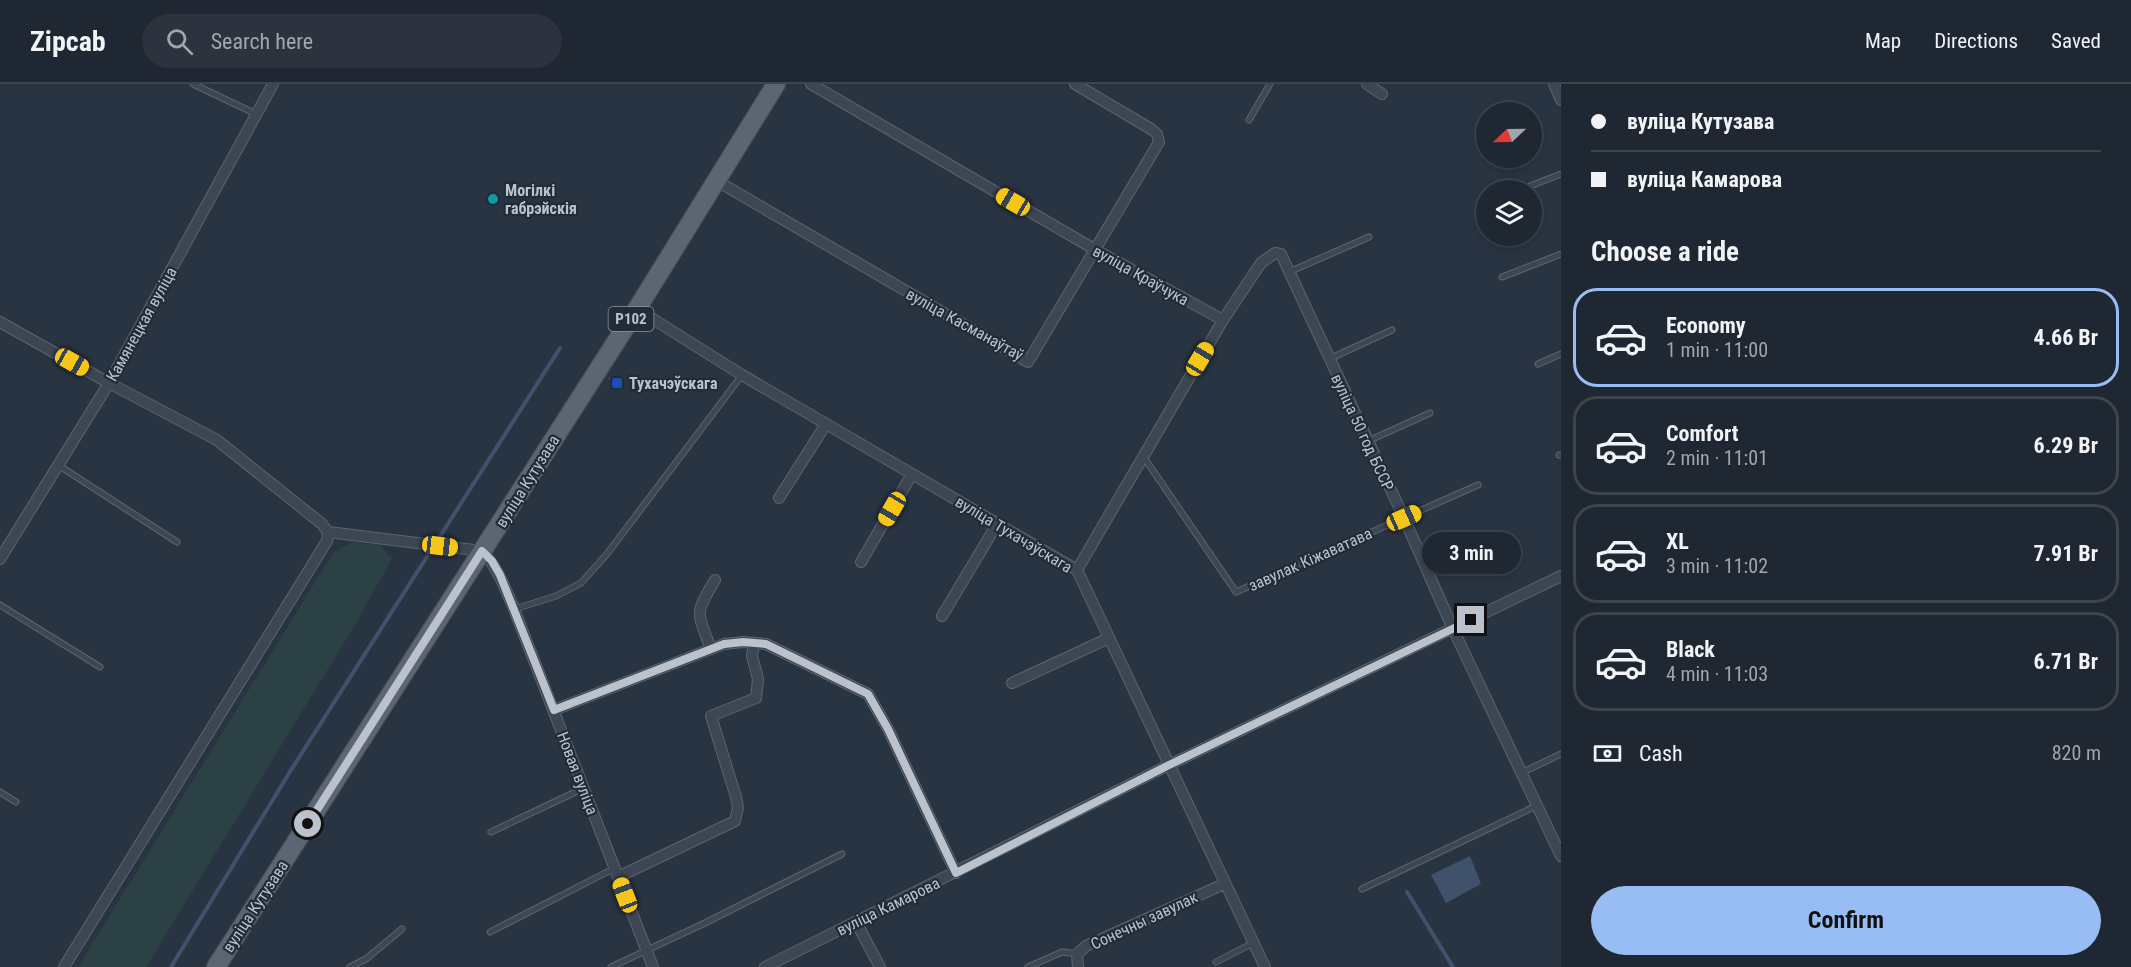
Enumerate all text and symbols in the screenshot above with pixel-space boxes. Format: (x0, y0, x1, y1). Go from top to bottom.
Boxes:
search box (142, 14, 562, 68)
text: Zipcab (30, 25, 106, 58)
icon: search (163, 25, 196, 58)
text: Search here (211, 29, 313, 54)
text: Map (1865, 29, 1901, 53)
text: Directions (1934, 29, 2018, 53)
text: Saved (2051, 29, 2101, 53)
north arrow (1476, 102, 1542, 168)
map controls (1476, 102, 1542, 246)
text: вуліца Кутузава (1627, 109, 1774, 134)
text: вуліца Камарова (1627, 167, 1782, 192)
button: layers (1476, 180, 1542, 246)
place label: Могілкі габрэйскія (505, 181, 577, 218)
car (993, 185, 1033, 219)
marker: Могілкі габрэйскія (486, 192, 500, 206)
text: Choose a ride (1591, 236, 1739, 268)
street label: вуліца Краўчука (1090, 241, 1192, 310)
street label: Камянецкая вуліца (102, 264, 181, 385)
street label: вуліца Касманаўтаў (903, 284, 1027, 365)
road number: Р102 (608, 307, 654, 331)
icon: car (1594, 311, 1648, 365)
text: Economy (1666, 313, 1746, 338)
text: 4.66 Br (2034, 325, 2098, 350)
text: 1 min · 11:00 (1666, 338, 1768, 362)
car (1183, 339, 1217, 379)
car (52, 345, 92, 379)
street label: вуліца 50 год БССР (1327, 371, 1398, 494)
place label: Тухачэўскага (629, 374, 718, 393)
marker: Тухачэўскага (610, 376, 624, 390)
icon: car (1594, 419, 1648, 473)
text: Comfort (1666, 421, 1739, 446)
street label: вуліца Кутузава (491, 432, 563, 531)
text: 6.29 Br (2034, 433, 2098, 458)
text: 2 min · 11:01 (1666, 446, 1768, 470)
car (875, 489, 909, 529)
street label: вуліца Тухачэўскага (952, 492, 1076, 577)
car (1384, 502, 1424, 534)
street label: завулак Кіжаватава (1246, 524, 1375, 595)
icon: car (1594, 527, 1648, 581)
text: XL (1666, 529, 1689, 554)
callout: 3 min (1422, 533, 1520, 575)
car (421, 535, 459, 557)
text: 3 min (1449, 541, 1494, 565)
text: 7.91 Br (2034, 541, 2098, 566)
text: 3 min · 11:02 (1666, 554, 1768, 578)
route end (1457, 606, 1484, 633)
icon: car (1594, 635, 1648, 689)
text: Black (1666, 637, 1715, 662)
text: 6.71 Br (2034, 649, 2098, 674)
text: 4 min · 11:03 (1666, 662, 1768, 686)
street label: Новая вуліца (553, 729, 602, 817)
icon: cash (1591, 737, 1624, 770)
text: Cash (1639, 741, 1683, 766)
text: 820 m (2052, 741, 2101, 765)
route start (294, 810, 321, 837)
street label: вуліца Кутузава (219, 857, 292, 956)
street label: вуліца Камарова (834, 873, 943, 940)
car (610, 875, 640, 915)
button: Confirm (1591, 886, 2101, 955)
street label: Сонечны завулак (1088, 887, 1201, 954)

